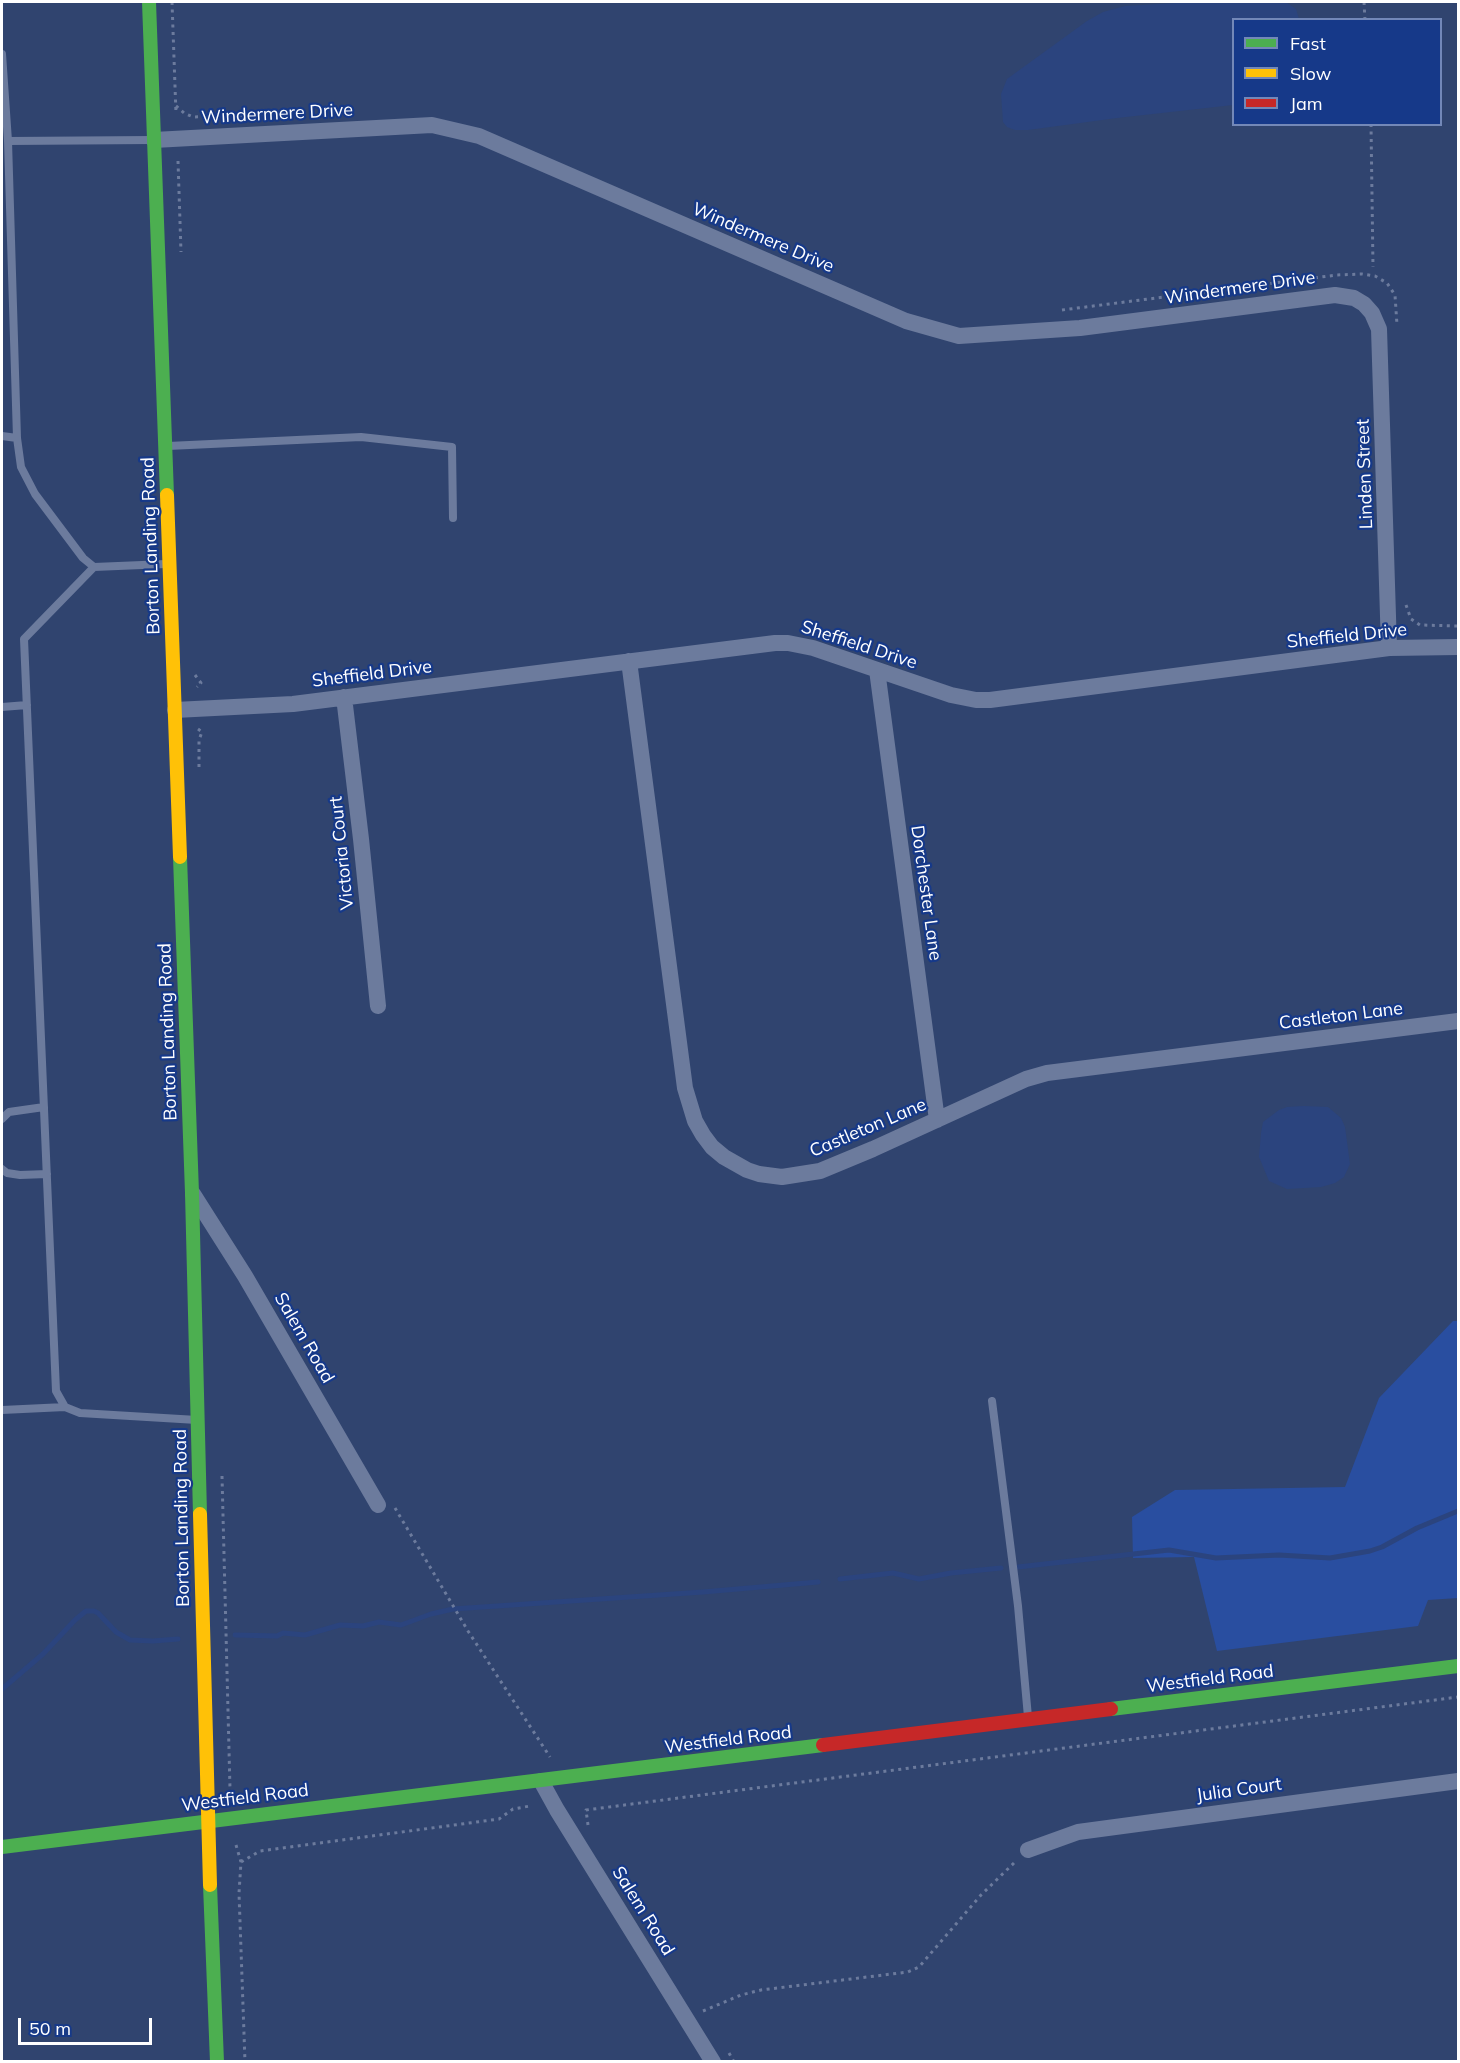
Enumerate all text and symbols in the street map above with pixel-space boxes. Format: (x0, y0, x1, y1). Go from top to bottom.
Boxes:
legend (1232, 18, 1442, 126)
text: Fast (1290, 32, 1326, 55)
text: Slow (1290, 62, 1331, 85)
text: Jam (1290, 92, 1323, 115)
street label: Windermere Drive (201, 99, 353, 129)
street label: Windermere Drive (689, 198, 837, 278)
street label: Windermere Drive (1163, 267, 1317, 309)
street label: Linden Street (1352, 419, 1378, 529)
street label: Borton Landing Road (137, 457, 165, 635)
street label: Sheffield Drive (798, 616, 920, 674)
street label: Sheffield Drive (1286, 619, 1408, 653)
street label: Sheffield Drive (311, 656, 433, 692)
street label: Victoria Court (325, 795, 359, 911)
street label: Dorchester Lane (906, 824, 946, 962)
street label: Borton Landing Road (154, 943, 182, 1121)
street label: Castleton Lane (1278, 998, 1404, 1034)
street label: Castleton Lane (806, 1094, 930, 1162)
street label: Salem Road (269, 1289, 339, 1387)
street label: Borton Landing Road (170, 1429, 194, 1607)
street label: Westfield Road (1145, 1660, 1275, 1698)
street label: Westfield Road (663, 1721, 793, 1759)
street label: Julia Court (1195, 1773, 1283, 1807)
street label: Westfield Road (180, 1779, 310, 1817)
street label: Salem Road (607, 1863, 679, 1959)
scale bar (21, 2006, 154, 2044)
text: 50 m (29, 2017, 71, 2040)

